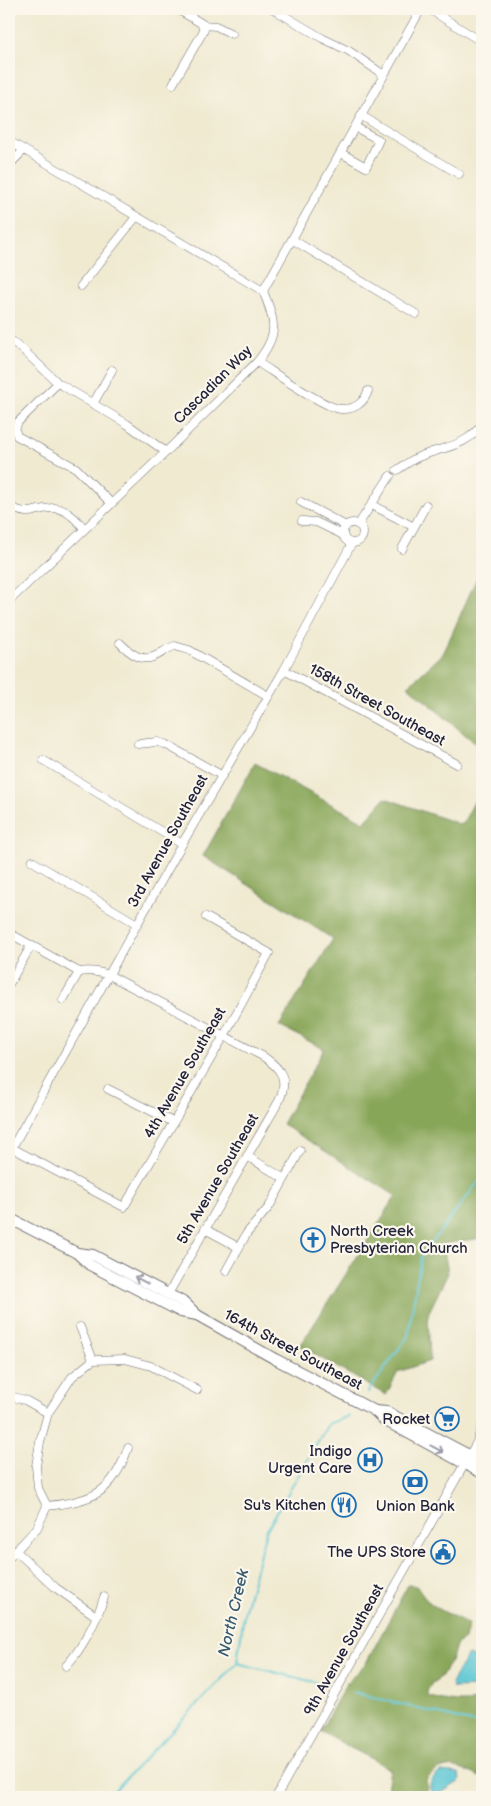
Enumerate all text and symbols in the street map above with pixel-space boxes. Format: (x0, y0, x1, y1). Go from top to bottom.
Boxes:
street label: Cascadian Way (170, 341, 257, 428)
street label: 158th Street Southeast (306, 660, 449, 751)
street label: 3rd Avenue Southeast (124, 771, 213, 911)
street label: 4th Avenue Southeast (140, 1004, 230, 1142)
street label: 5th Avenue Southeast (173, 1110, 263, 1248)
place label: North Creek Presbyterian Church (330, 1222, 468, 1258)
church icon: North Creek Presbyterian Church (300, 1227, 326, 1253)
one-way arrow (134, 1275, 149, 1284)
street label: 164th Street Southeast (221, 1306, 366, 1395)
supermarket icon: Rocket (434, 1406, 460, 1432)
place label: Rocket (382, 1410, 430, 1429)
place label: Indigo Urgent Care (268, 1442, 352, 1478)
one-way arrow (430, 1444, 445, 1454)
hospital icon: Indigo Urgent Care (357, 1447, 383, 1473)
bank icon: Union Bank (402, 1469, 428, 1495)
restaurant icon: Su's Kitchen (331, 1492, 357, 1518)
place label: Su's Kitchen (244, 1496, 326, 1515)
place label: Union Bank (376, 1497, 455, 1516)
public building icon: The UPS Store (430, 1539, 456, 1565)
place label: The UPS Store (327, 1543, 426, 1562)
water label: North Creek (215, 1566, 254, 1659)
street label: 9th Avenue Southeast (300, 1580, 388, 1719)

